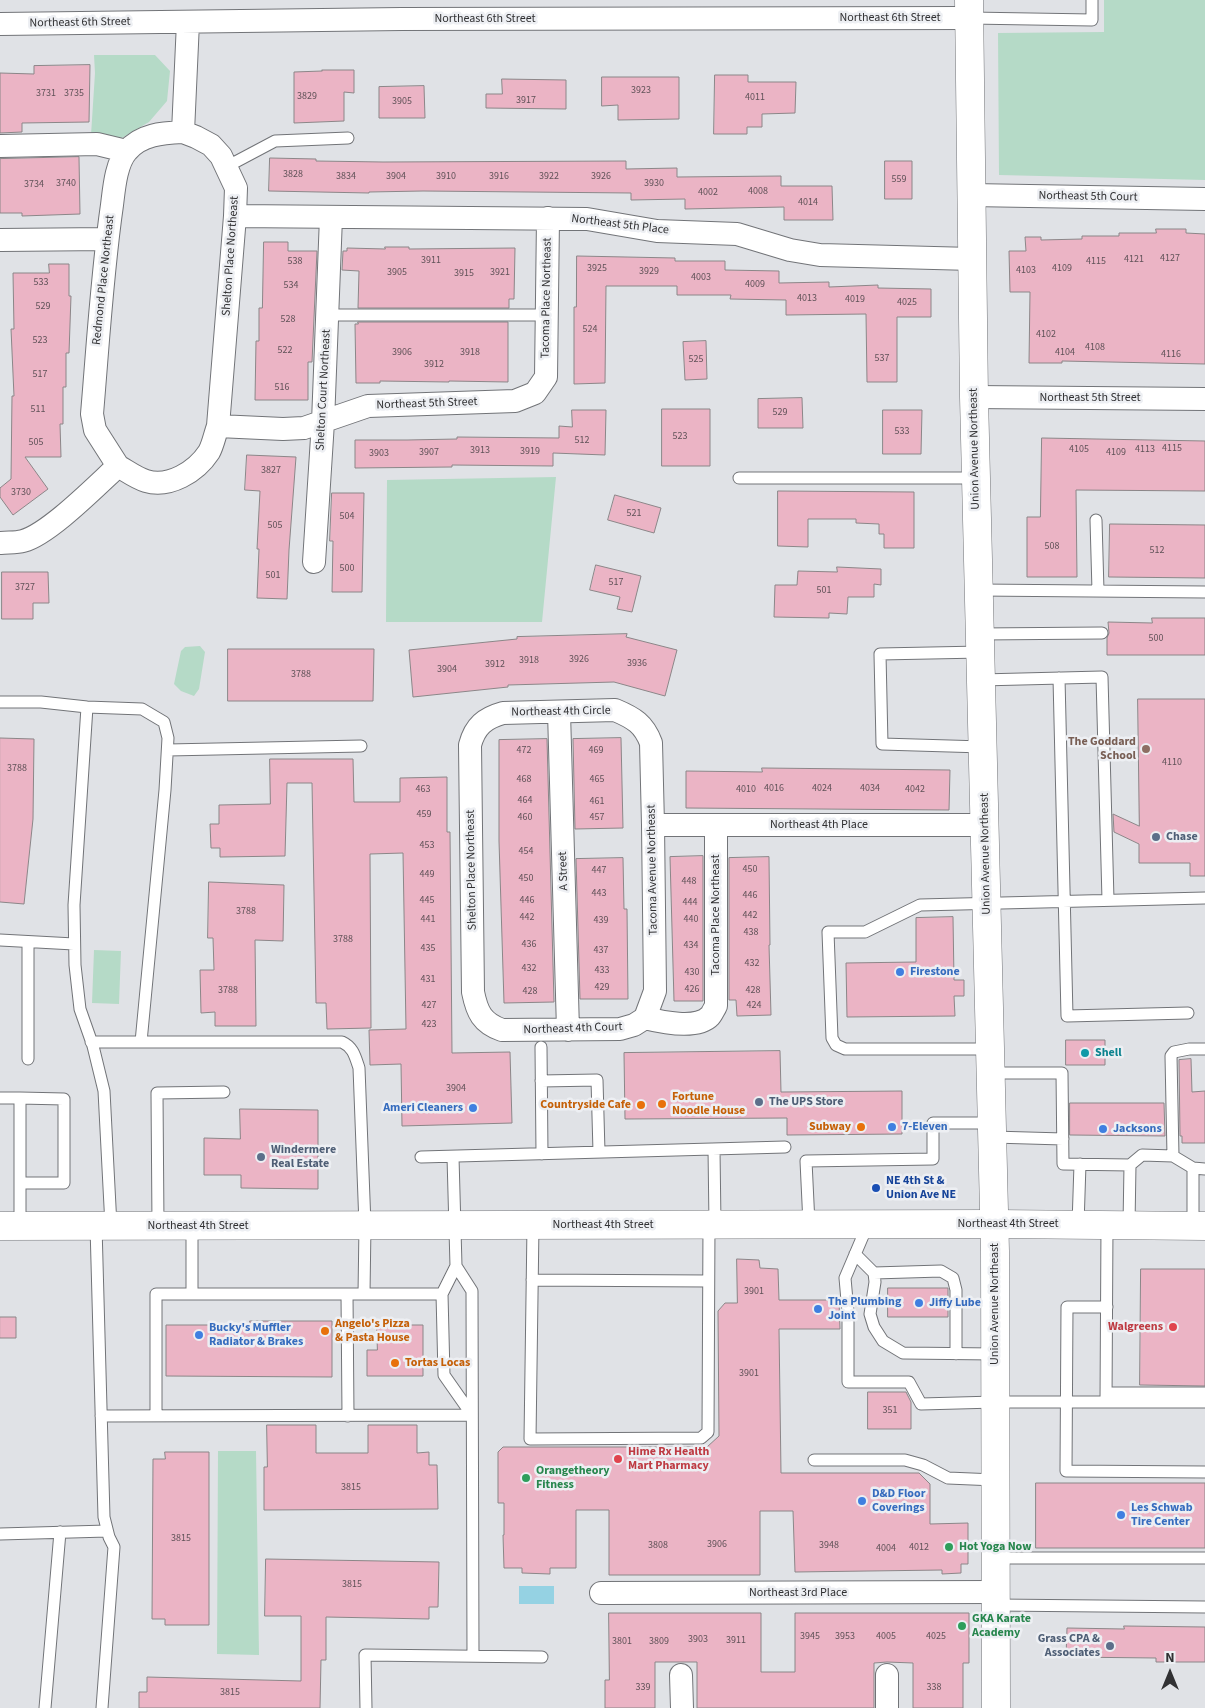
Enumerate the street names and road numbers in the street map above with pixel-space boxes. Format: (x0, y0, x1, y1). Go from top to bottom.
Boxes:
street label: Northeast 6th Street (839, 11, 941, 25)
street label: Northeast 6th Street (434, 12, 536, 26)
street label: Northeast 6th Street (29, 15, 131, 31)
street label: Northeast 5th Court (1038, 189, 1138, 205)
street label: Shelton Place Northeast (220, 195, 242, 317)
street label: Northeast 5th Place (570, 212, 670, 238)
street label: Redmond Place Northeast (90, 214, 118, 346)
street label: Tacoma Place Northeast (539, 237, 555, 359)
street label: Shelton Court Northeast (314, 329, 334, 451)
street label: Union Avenue Northeast (967, 388, 983, 510)
street label: Northeast 5th Street (1039, 391, 1141, 405)
street label: Northeast 5th Street (376, 395, 478, 413)
street label: Northeast 4th Circle (511, 704, 611, 720)
street label: Union Avenue Northeast (978, 793, 994, 915)
street label: Tacoma Avenue Northeast (645, 804, 661, 936)
street label: Shelton Place Northeast (464, 810, 480, 930)
street label: Northeast 4th Place (770, 818, 868, 832)
street label: A Street (556, 851, 572, 891)
street label: Tacoma Place Northeast (709, 855, 723, 975)
street label: Northeast 4th Court (523, 1020, 623, 1038)
street label: Northeast 4th Street (957, 1217, 1059, 1231)
street label: Northeast 4th Street (552, 1218, 654, 1232)
street label: Northeast 4th Street (147, 1219, 249, 1233)
street label: Union Avenue Northeast (988, 1243, 1002, 1365)
street label: Northeast 3rd Place (749, 1586, 847, 1600)

